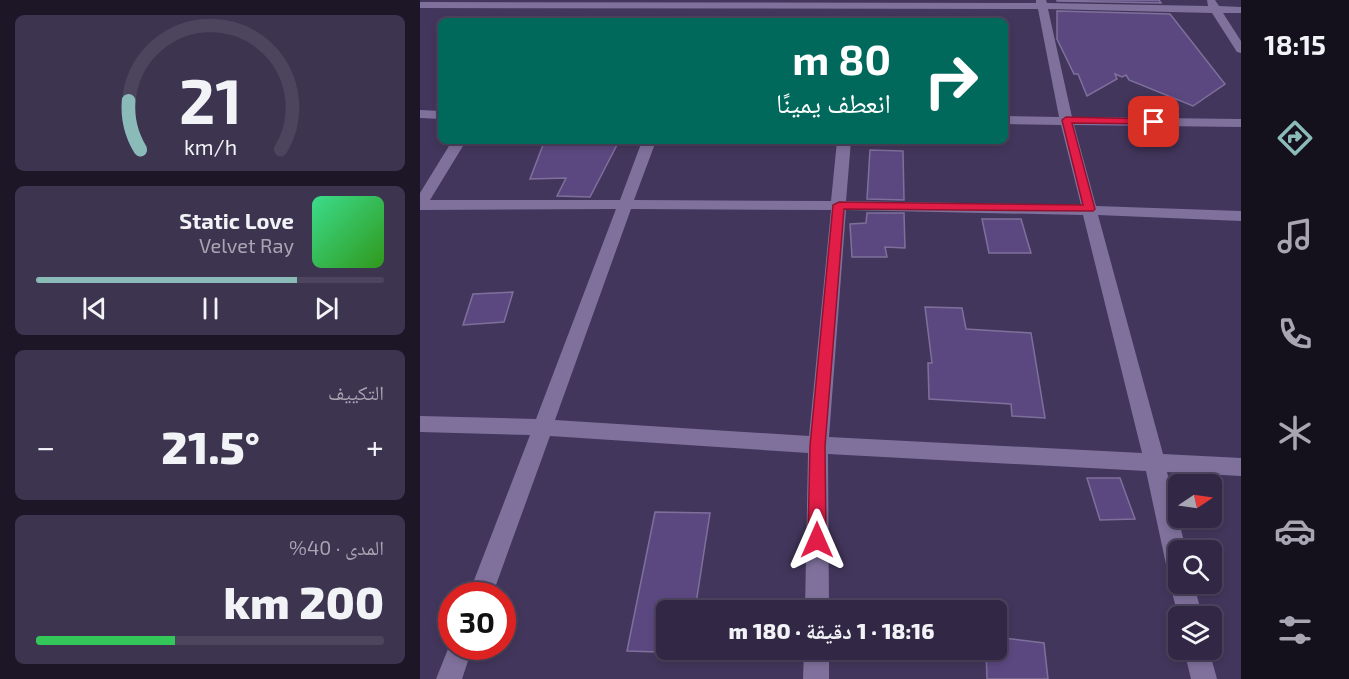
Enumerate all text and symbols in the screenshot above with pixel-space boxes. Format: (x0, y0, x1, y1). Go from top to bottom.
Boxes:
text: 18:15 (1264, 28, 1326, 60)
text: 80 m (792, 33, 891, 83)
icon: right (912, 42, 990, 120)
text: 21 (178, 62, 242, 137)
text: انعطف يمينًا (776, 86, 891, 118)
pin (1128, 96, 1179, 147)
icon: arrive (1137, 105, 1170, 138)
icon: directions (1274, 117, 1316, 159)
text: km/h (183, 134, 237, 159)
text: Static Love (179, 207, 294, 233)
icon: music (1274, 215, 1316, 257)
text: Velvet Ray (199, 233, 294, 257)
icon: previous (78, 292, 111, 325)
icon: pause (194, 292, 227, 325)
icon: next (310, 292, 343, 325)
icon: phone (1274, 313, 1316, 355)
text: التكييف (328, 380, 384, 404)
icon: climate (1274, 412, 1316, 454)
text: 21.5° (161, 419, 260, 473)
text: − (36, 426, 55, 466)
text: + (366, 426, 384, 466)
north arrow (1168, 474, 1222, 528)
map controls (1168, 474, 1222, 660)
position arrow (785, 508, 849, 572)
icon: car (1274, 510, 1316, 552)
text: المدى · 40% (289, 535, 384, 559)
button: search (1168, 540, 1222, 594)
text: 200 km (224, 574, 384, 628)
speed limit sign: 30 (438, 582, 516, 660)
button: layers (1168, 606, 1222, 660)
icon: filters (1274, 609, 1316, 651)
text: 18:16 · 1 دقيقة · 180 m (729, 617, 934, 643)

